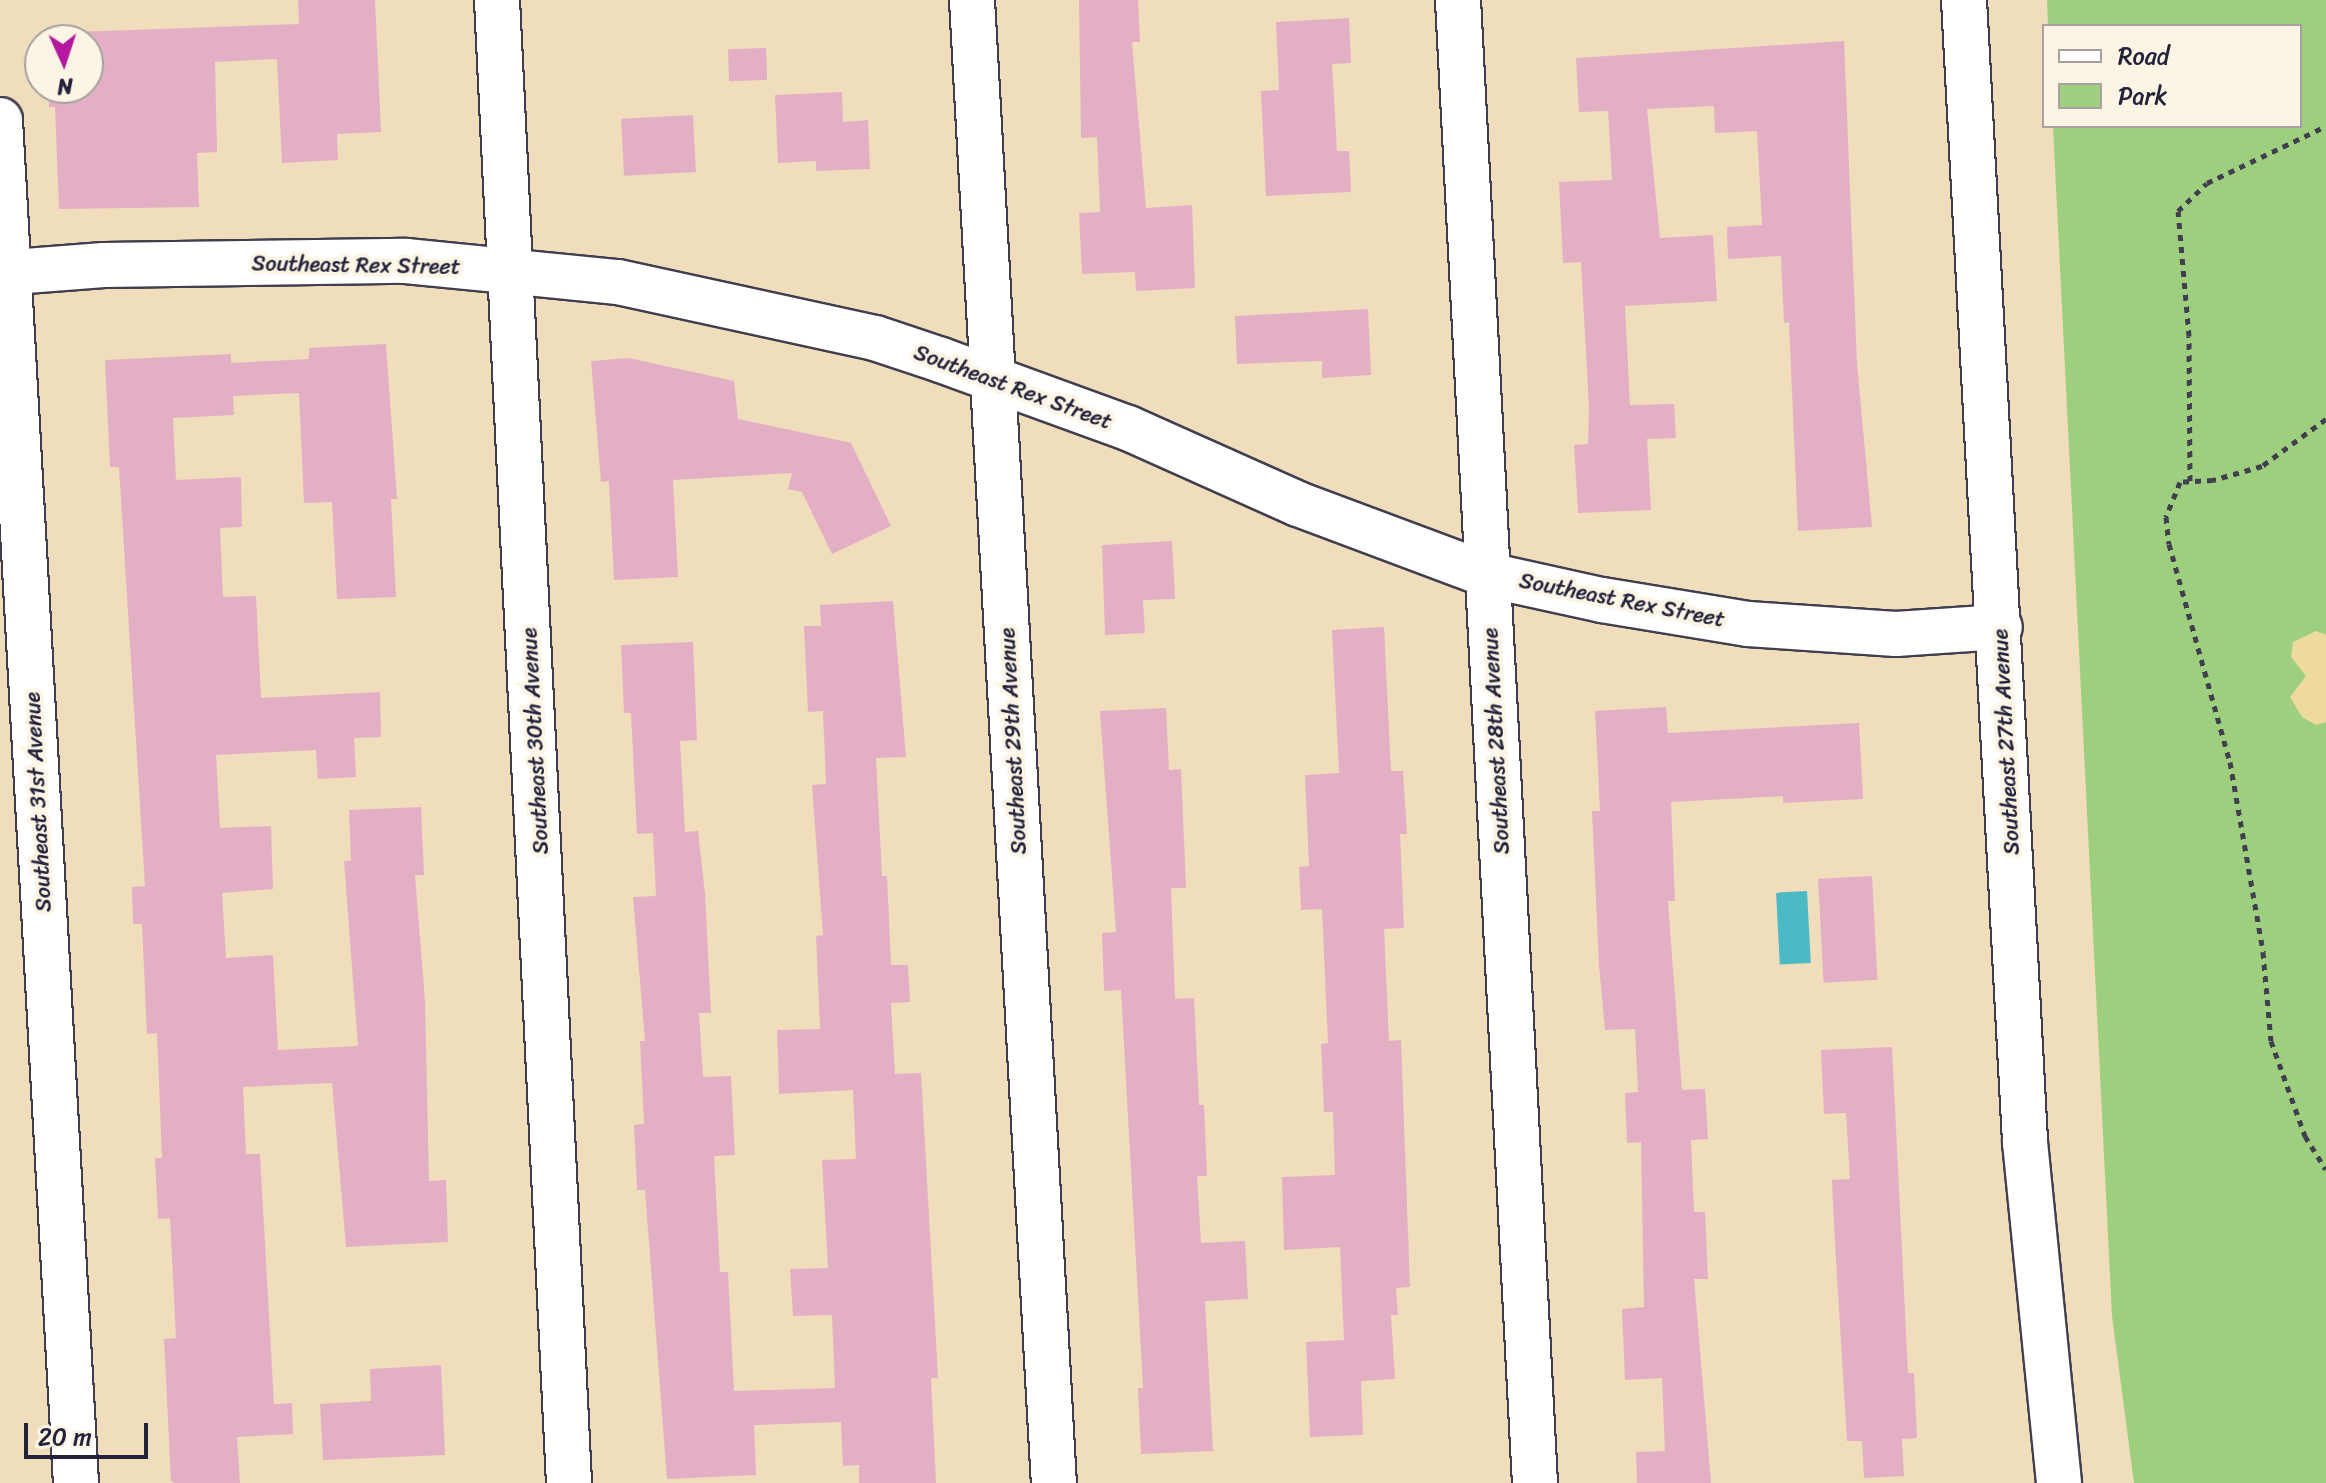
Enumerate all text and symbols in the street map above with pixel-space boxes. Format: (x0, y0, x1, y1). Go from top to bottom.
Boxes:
north arrow (24, 24, 104, 104)
legend (2042, 24, 2302, 128)
text: Road (2118, 35, 2169, 77)
text: N (57, 67, 74, 106)
text: Park (2118, 75, 2167, 117)
street label: Southeast Rex Street (251, 250, 461, 280)
street label: Southeast Rex Street (910, 339, 1116, 435)
street label: Southeast Rex Street (1517, 567, 1727, 633)
street label: Southeast 30th Avenue (516, 627, 554, 855)
street label: Southeast 29th Avenue (994, 627, 1032, 855)
street label: Southeast 28th Avenue (1477, 627, 1515, 855)
street label: Southeast 27th Avenue (1987, 628, 2025, 856)
street label: Southeast 31st Avenue (19, 691, 57, 913)
scale bar (28, 1407, 152, 1457)
text: 20 m (38, 1416, 92, 1458)

